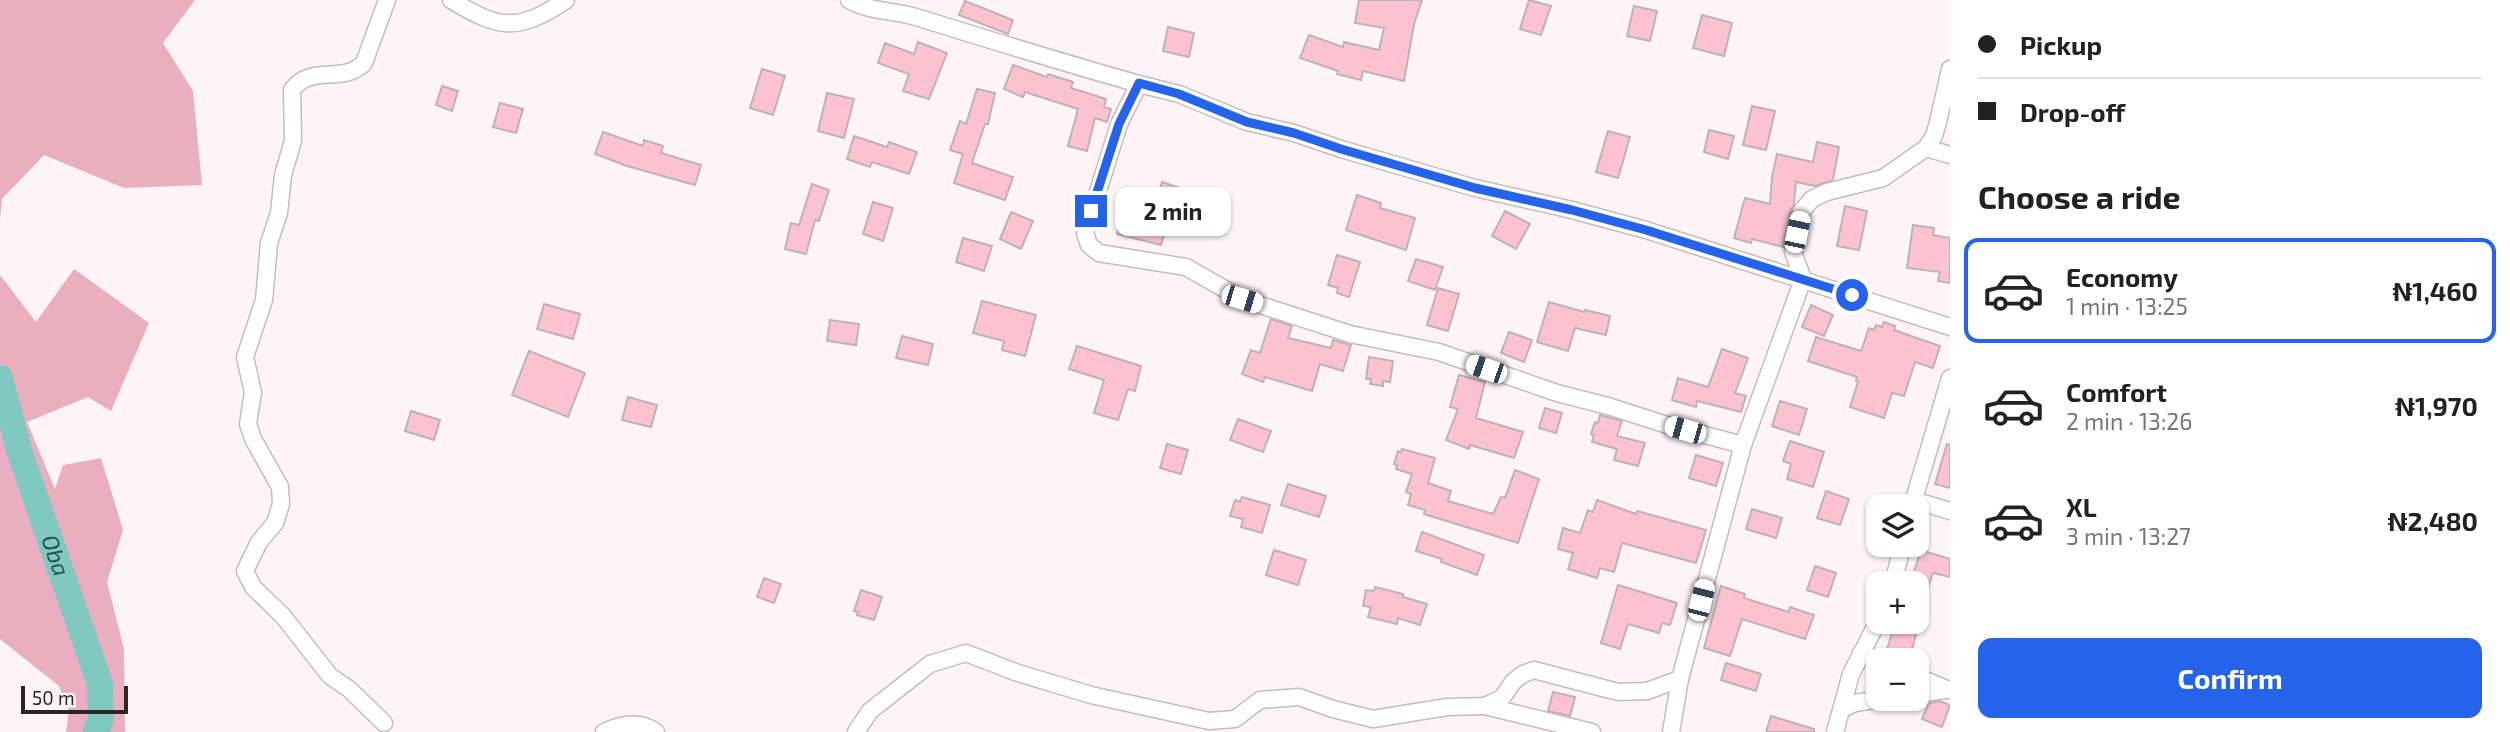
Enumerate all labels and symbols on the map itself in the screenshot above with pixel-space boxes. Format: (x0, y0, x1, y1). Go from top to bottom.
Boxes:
callout: 2 min (1116, 186, 1231, 235)
route end (1075, 195, 1107, 227)
car (1783, 209, 1812, 255)
route start (1836, 279, 1868, 311)
car (1219, 283, 1266, 315)
car (1463, 352, 1510, 386)
car (1662, 414, 1709, 446)
water label: Oba (36, 531, 76, 579)
car (1686, 577, 1717, 623)
scale bar (21, 683, 128, 715)

